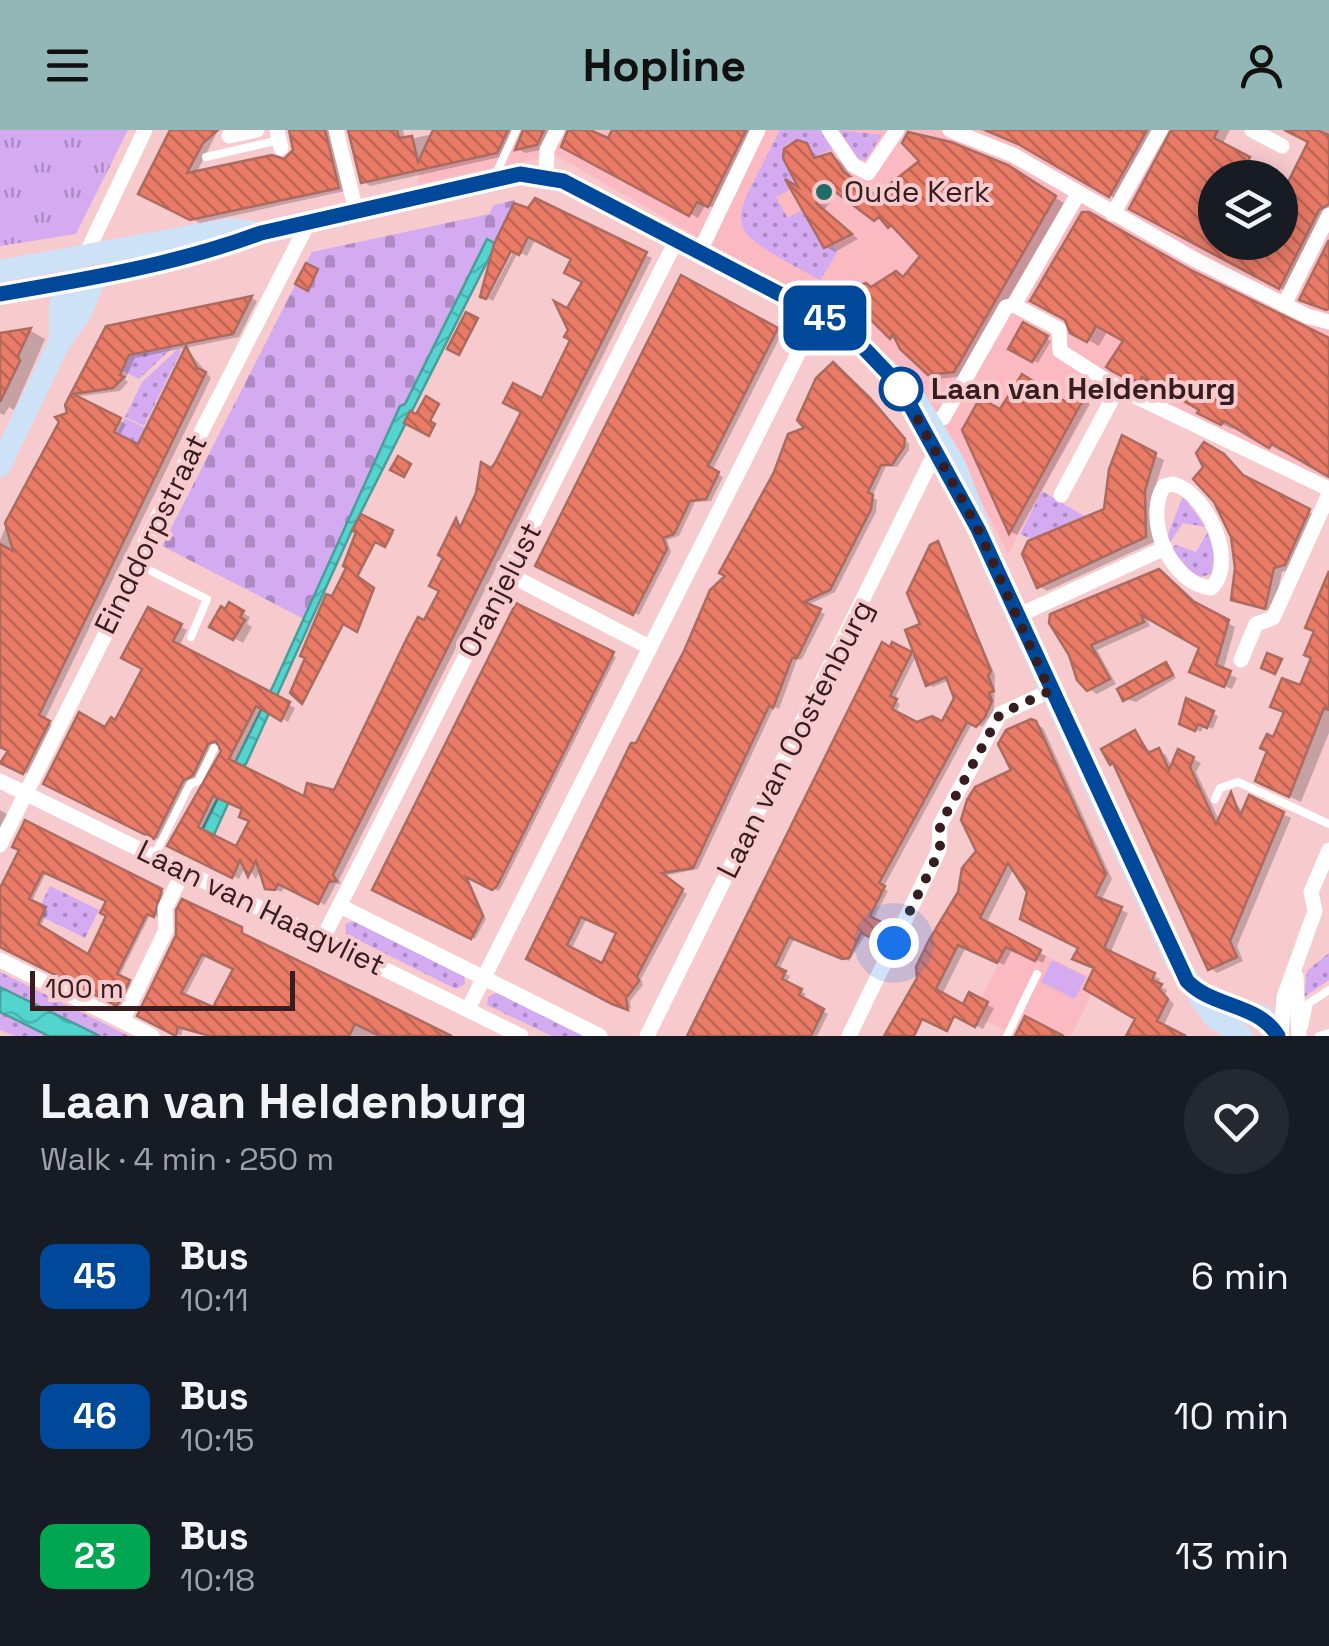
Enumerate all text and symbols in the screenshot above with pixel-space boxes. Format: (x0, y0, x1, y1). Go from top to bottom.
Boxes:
text: Hopline (583, 37, 746, 94)
icon: menu (40, 38, 95, 93)
icon: person (1234, 38, 1289, 93)
map controls (1198, 160, 1298, 260)
button: layers (1198, 160, 1298, 260)
place label: Oude Kerk (844, 172, 990, 211)
marker: Oude Kerk (813, 181, 835, 203)
line badge: 45 (780, 286, 870, 350)
text: 45 (803, 296, 847, 340)
marker: Laan van Heldenburg (880, 368, 922, 410)
place label: Laan van Heldenburg (931, 369, 1236, 408)
street label: Einddorpstraat (85, 427, 216, 640)
street label: Oranjelust (449, 516, 550, 664)
street label: Laan van Oostenburg (707, 593, 882, 884)
street label: Laan van Haagvliet (131, 831, 392, 984)
your location (869, 918, 919, 968)
scale bar (30, 966, 295, 1010)
text: 100 m (45, 970, 124, 1006)
button: heart (1184, 1069, 1289, 1174)
text: Laan van Heldenburg (40, 1071, 527, 1132)
text: Walk · 4 min · 250 m (40, 1139, 334, 1179)
text: Bus (180, 1232, 249, 1280)
text: 6 min (1191, 1252, 1289, 1300)
text: 45 (73, 1254, 117, 1298)
text: 10:11 (180, 1280, 249, 1320)
text: Bus (180, 1372, 249, 1420)
text: 10 min (1174, 1392, 1289, 1440)
text: 46 (73, 1394, 117, 1438)
text: 10:15 (180, 1420, 255, 1460)
text: Bus (180, 1512, 249, 1560)
text: 13 min (1175, 1532, 1289, 1580)
text: 23 (74, 1534, 116, 1578)
text: 10:18 (180, 1560, 255, 1600)

